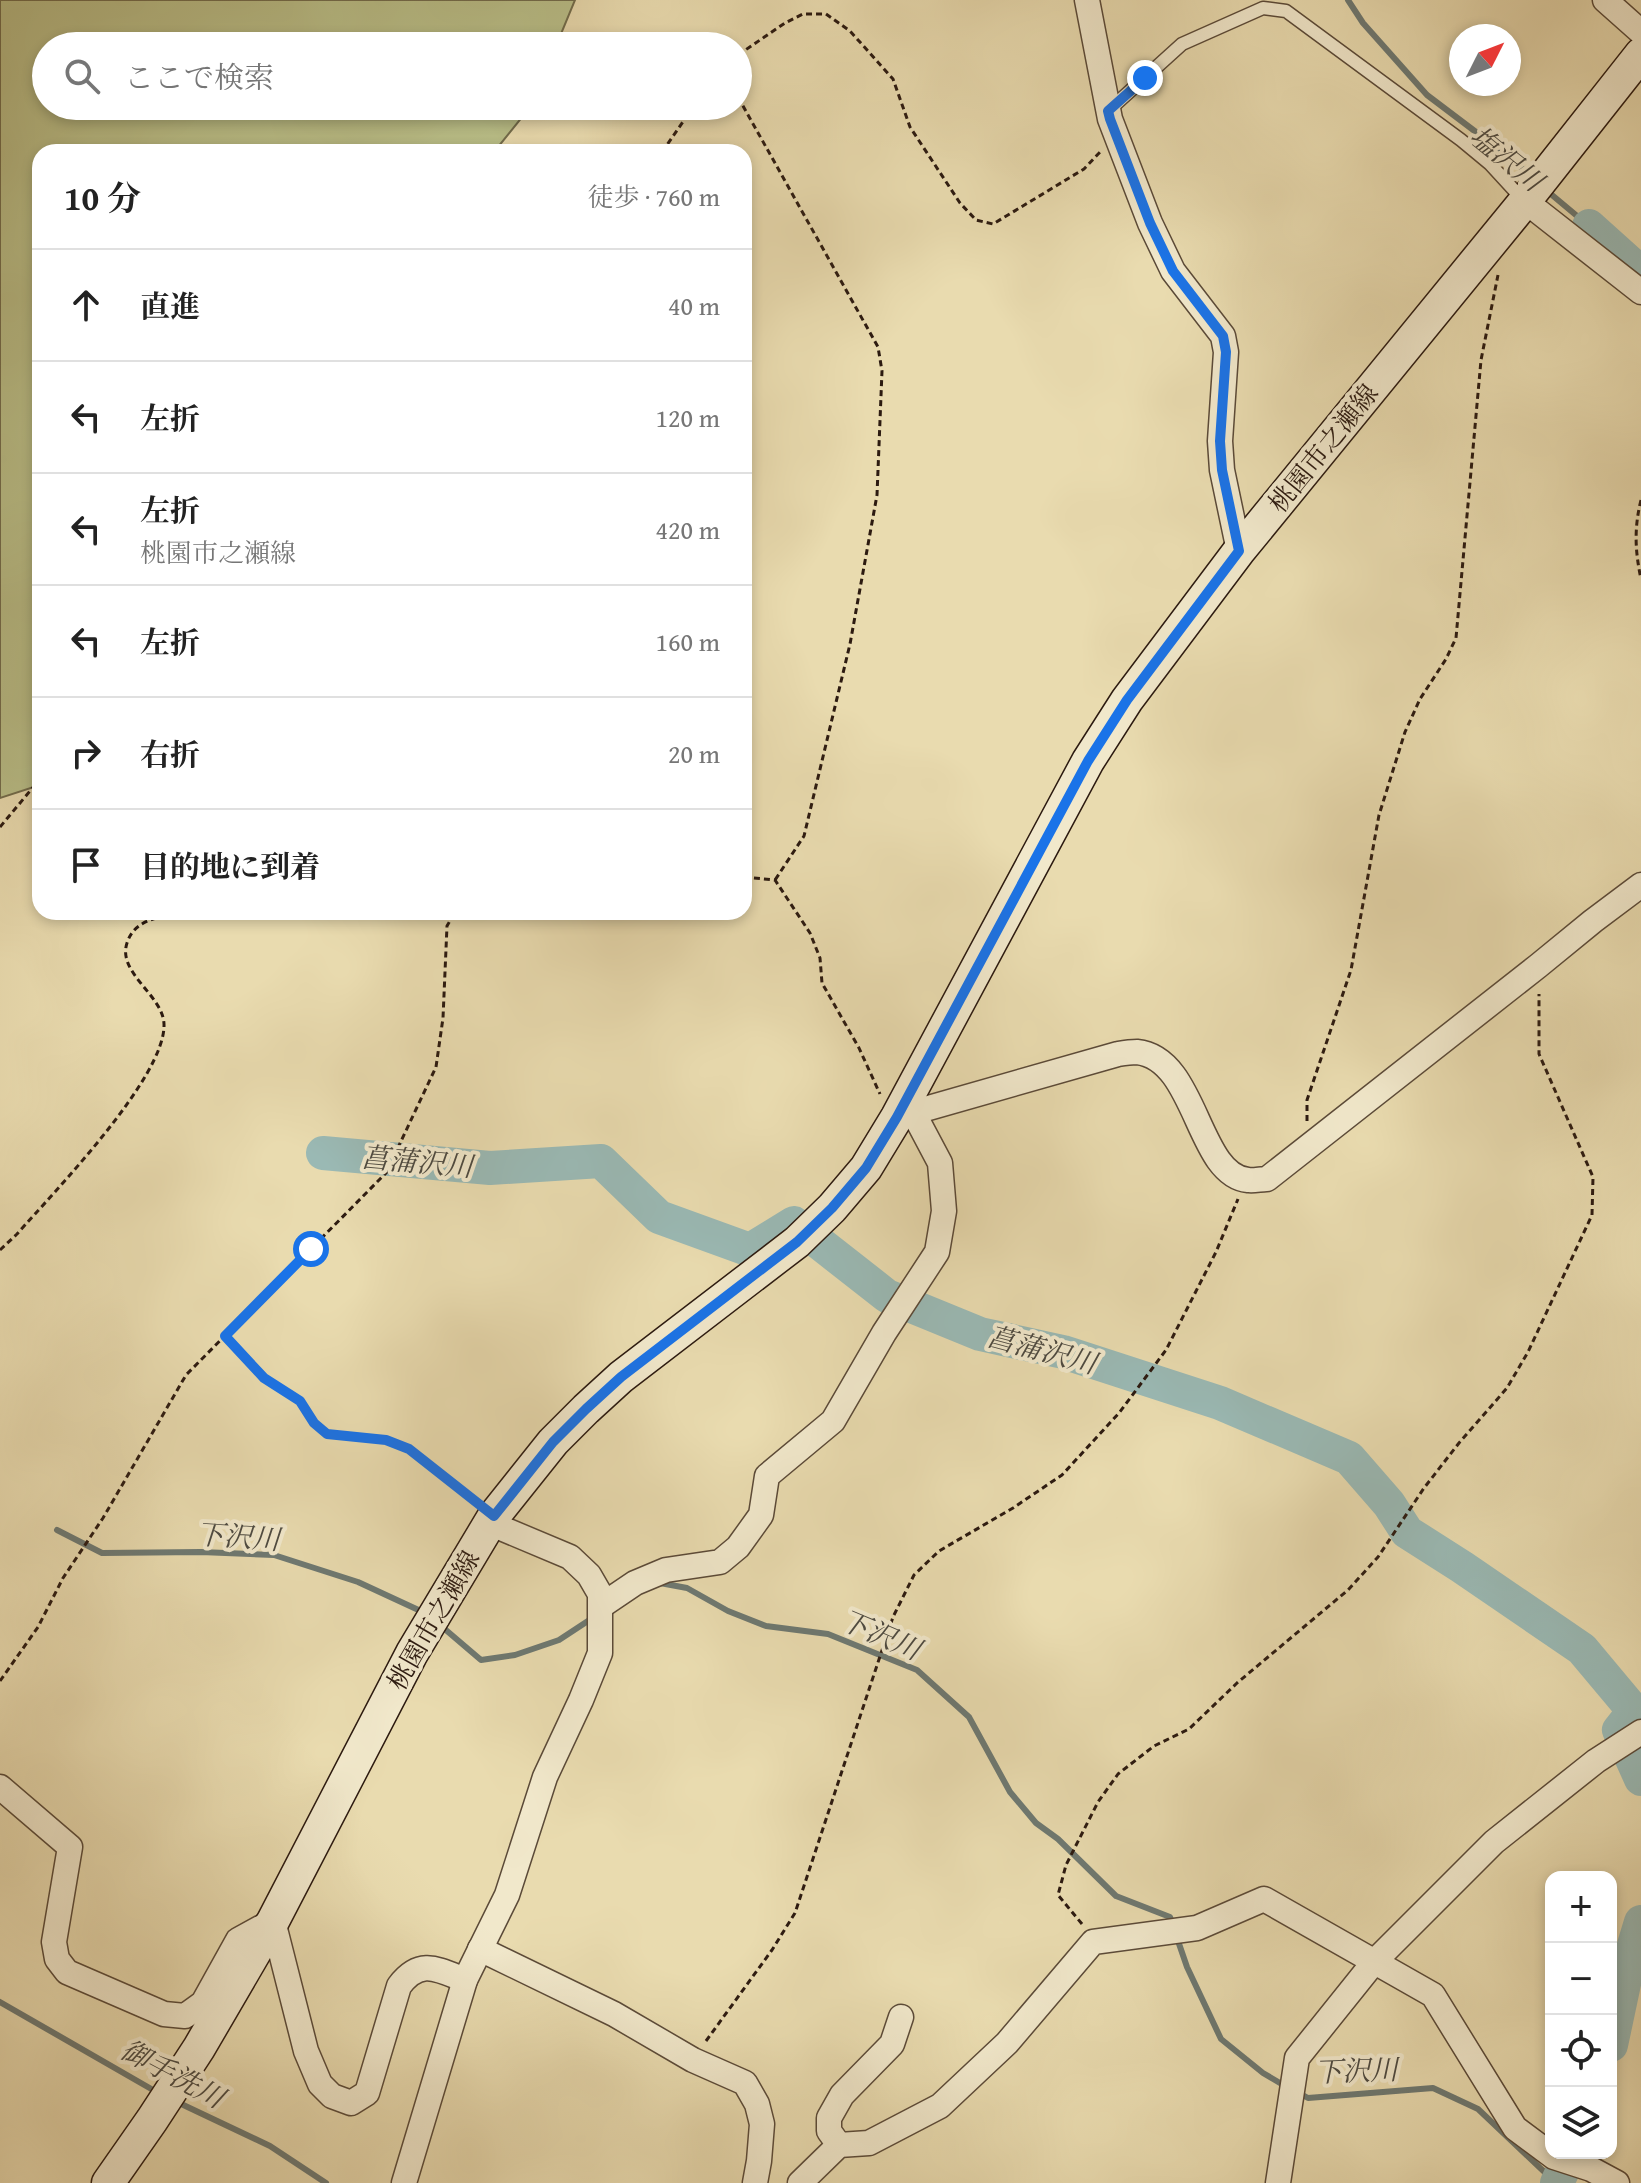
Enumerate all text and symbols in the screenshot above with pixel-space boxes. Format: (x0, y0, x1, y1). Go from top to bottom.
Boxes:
north arrow (1449, 24, 1521, 96)
search box (32, 32, 752, 120)
icon: search (60, 54, 104, 98)
text: ここで検索 (124, 55, 274, 99)
route end (1127, 60, 1163, 96)
water label: 塩沢川 (1461, 116, 1555, 202)
text: 10 分 (64, 173, 141, 222)
text: 徒歩 · 760 m (588, 177, 720, 216)
icon: ahead (64, 283, 108, 327)
text: 直進 (140, 284, 200, 328)
text: 40 m (668, 286, 720, 325)
street label: 桃園市之瀬線 (1259, 375, 1387, 521)
icon: left (64, 395, 108, 439)
text: 左折 (140, 396, 200, 440)
text: 120 m (655, 398, 720, 437)
text: 左折 (140, 488, 200, 532)
icon: left (64, 507, 108, 551)
text: 420 m (655, 510, 720, 549)
text: 桃園市之瀬線 (140, 533, 296, 572)
icon: left (64, 619, 108, 663)
text: 左折 (140, 620, 200, 664)
text: 160 m (655, 622, 720, 661)
icon: right (64, 731, 108, 775)
text: 右折 (140, 732, 200, 776)
text: 20 m (668, 734, 720, 773)
icon: arrive (64, 843, 108, 887)
text: 目的地に到着 (140, 844, 320, 888)
water label: 菖蒲沢川 (359, 1136, 478, 1187)
route start (293, 1231, 329, 1267)
water label: 菖蒲沢川 (983, 1315, 1104, 1384)
water label: 下沢川 (195, 1513, 284, 1560)
street label: 桃園市之瀬線 (377, 1543, 489, 1697)
water label: 下沢川 (834, 1599, 930, 1670)
map controls (1545, 1871, 1617, 2159)
button: + (1545, 1871, 1617, 1943)
button: − (1545, 1943, 1617, 2015)
button: locate (1545, 2015, 1617, 2087)
water label: 御手洗川 (114, 2029, 235, 2119)
water label: 下沢川 (1313, 2048, 1402, 2092)
button: layers (1545, 2087, 1617, 2159)

